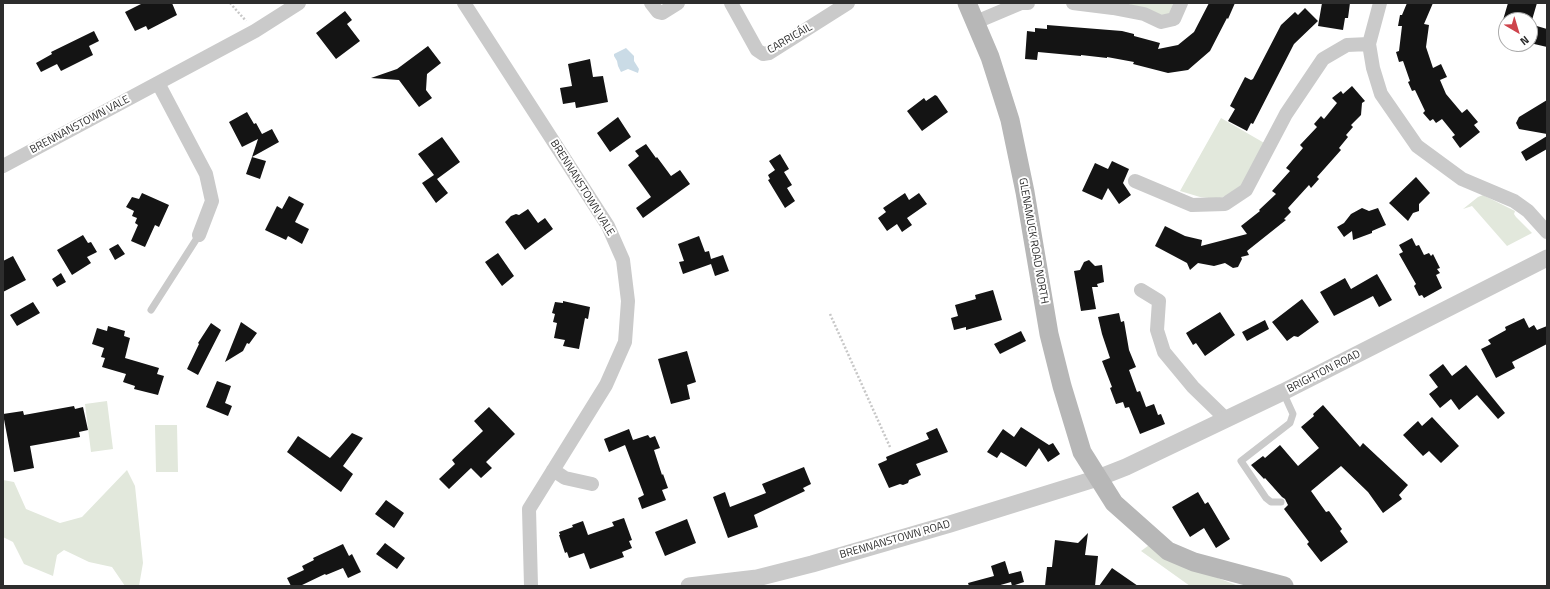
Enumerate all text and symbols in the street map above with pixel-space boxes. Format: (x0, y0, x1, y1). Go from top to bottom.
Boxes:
north arrow (1498, 12, 1538, 52)
street label: CARRICÁIL (765, 21, 815, 57)
text: N (1517, 32, 1533, 49)
street label: BRENNANSTOWN VALE (28, 93, 132, 157)
street label: BRENNANSTOWN VALE (547, 137, 617, 239)
street label: GLENAMUCK ROAD NORTH (1015, 177, 1051, 305)
street label: BRIGHTON ROAD (1285, 348, 1363, 396)
street label: BRENNANSTOWN ROAD (838, 518, 952, 562)

